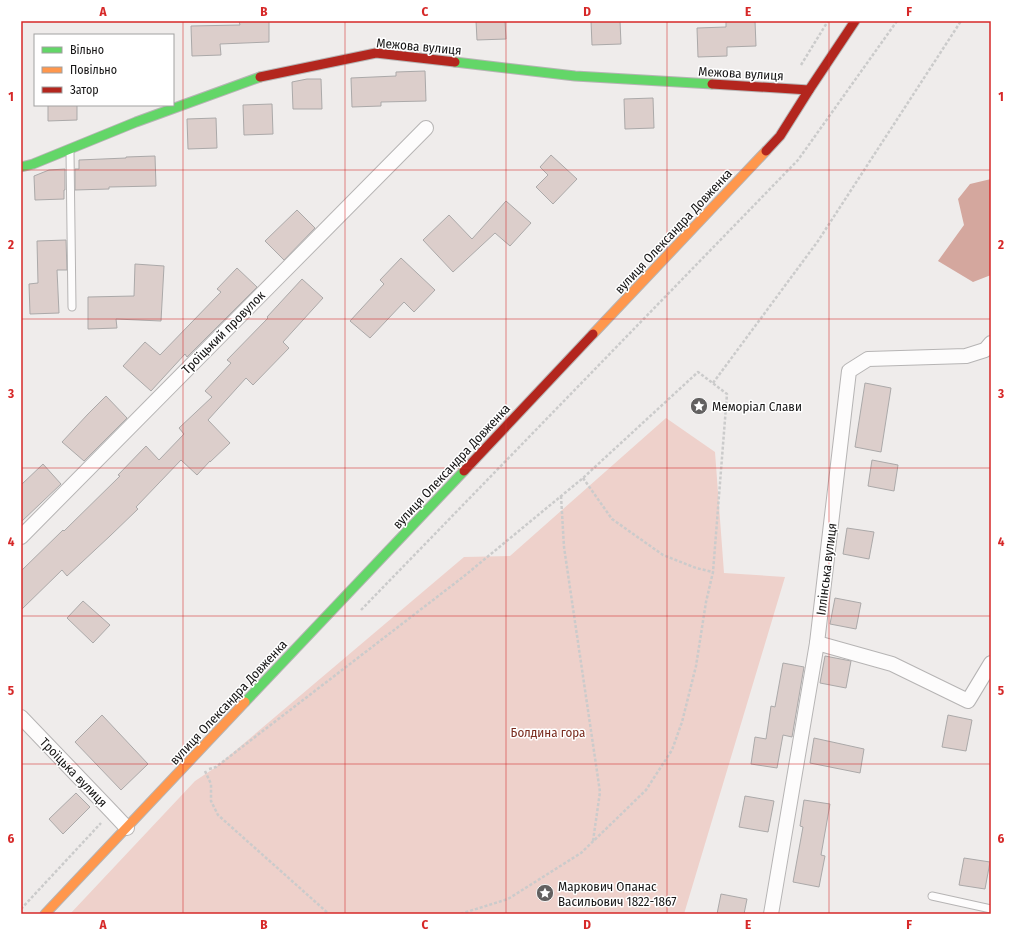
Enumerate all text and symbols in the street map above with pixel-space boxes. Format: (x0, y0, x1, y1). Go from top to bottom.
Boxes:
text: A (98, 4, 107, 19)
text: B (260, 4, 268, 19)
text: C (422, 4, 429, 19)
text: D (583, 4, 591, 19)
text: E (745, 4, 751, 19)
text: F (906, 4, 912, 19)
legend (34, 34, 174, 106)
street label: Межова вулиця (376, 35, 462, 58)
text: Вільно (70, 43, 104, 57)
text: Повільно (70, 63, 117, 77)
street label: Межова вулиця (698, 64, 784, 83)
text: Затор (70, 83, 99, 97)
text: 1 (8, 89, 14, 104)
text: 1 (998, 89, 1004, 104)
street label: вулиця Олександра Довженка (612, 166, 735, 297)
text: 2 (7, 237, 14, 252)
text: 2 (997, 237, 1004, 252)
street label: Троїцький провулок (179, 288, 268, 377)
text: 3 (7, 386, 14, 401)
text: 3 (997, 386, 1004, 401)
place icon: Меморіал Слави (689, 396, 709, 416)
place label: Меморіал Слави (712, 399, 802, 414)
street label: вулиця Олександра Довженка (390, 401, 513, 532)
street label: Іллінська вулиця (813, 522, 840, 616)
text: 4 (8, 534, 15, 549)
text: 4 (998, 534, 1005, 549)
street label: вулиця Олександра Довженка (167, 637, 290, 768)
text: 5 (8, 683, 14, 698)
text: 5 (998, 683, 1004, 698)
park label: Болдина гора (511, 725, 585, 740)
street label: Троїцька вулиця (37, 735, 110, 810)
text: 6 (8, 831, 15, 846)
text: 6 (998, 831, 1005, 846)
place label: Маркович Опанас Васильович 1822-1867 (558, 879, 676, 909)
place icon: Маркович Опанас Васильович 1822-1867 (535, 883, 555, 903)
text: A (98, 917, 107, 932)
text: B (260, 917, 268, 932)
text: C (422, 917, 429, 932)
text: D (583, 917, 591, 932)
text: E (745, 917, 751, 932)
text: F (906, 917, 912, 932)

